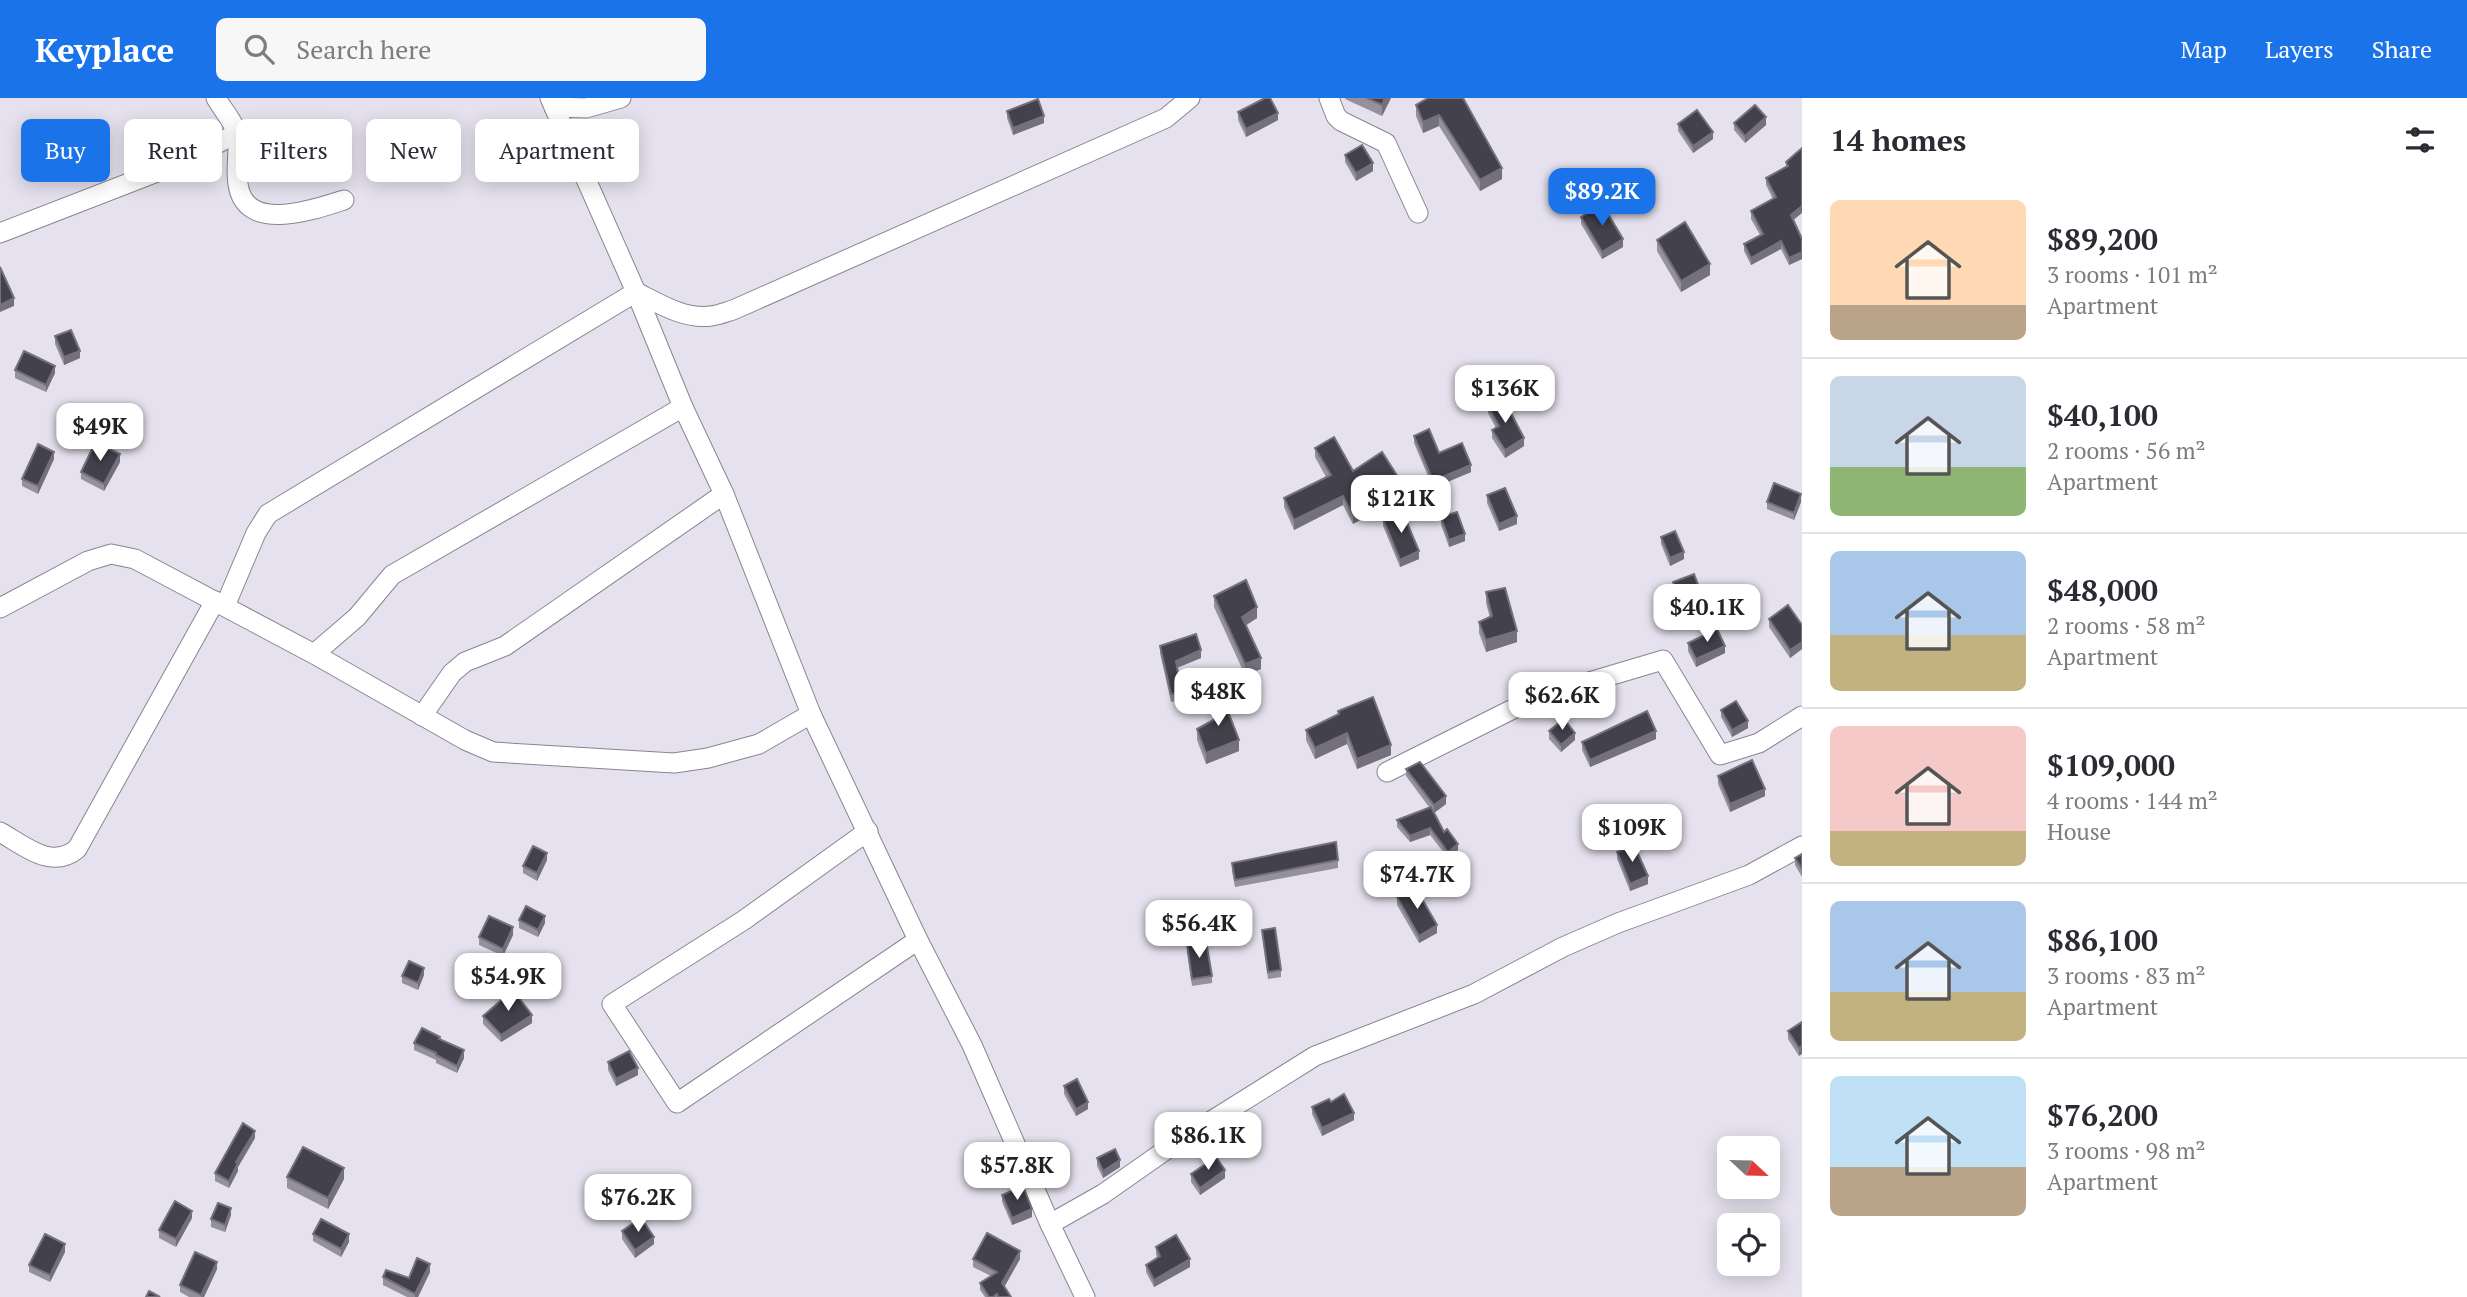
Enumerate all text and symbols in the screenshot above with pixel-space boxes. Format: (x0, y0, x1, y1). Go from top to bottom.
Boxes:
search box (216, 18, 706, 81)
text: Keyplace (35, 28, 174, 71)
icon: search (240, 30, 278, 68)
text: Search here (296, 32, 431, 66)
text: Map (2180, 33, 2227, 65)
text: Layers (2265, 33, 2334, 65)
text: Share (2372, 33, 2432, 65)
chip: Buy (21, 119, 110, 182)
chip: Rent (124, 119, 222, 182)
chip: Filters (236, 119, 352, 182)
chip: New (366, 119, 461, 182)
chip: Apartment (475, 119, 639, 182)
text: 14 homes (1830, 120, 1966, 160)
icon: filters (2401, 121, 2439, 159)
pin: $89.2K (1545, 169, 1659, 228)
text: $89.2K (1564, 175, 1640, 206)
text: $89,200 (2047, 219, 2158, 259)
icon: home (1886, 228, 1970, 312)
text: 3 rooms · 101 m² (2047, 259, 2218, 290)
text: Apartment (2047, 290, 2158, 321)
pin: $136K (1456, 366, 1554, 425)
text: $136K (1471, 372, 1539, 403)
text: $40,100 (2047, 395, 2158, 435)
pin: $49K (59, 404, 141, 463)
icon: home (1886, 404, 1970, 488)
text: $49K (72, 410, 128, 441)
text: 2 rooms · 56 m² (2047, 435, 2206, 466)
text: Apartment (2047, 466, 2158, 497)
pin: $121K (1352, 476, 1450, 535)
text: $121K (1367, 482, 1435, 513)
text: $48,000 (2047, 570, 2158, 610)
icon: home (1886, 579, 1970, 663)
pin: $40.1K (1650, 584, 1764, 644)
text: $40.1K (1669, 591, 1745, 622)
text: 2 rooms · 58 m² (2047, 610, 2206, 641)
text: Apartment (2047, 641, 2158, 672)
pin: $48K (1177, 668, 1259, 728)
pin: $62.6K (1505, 672, 1619, 732)
text: $48K (1190, 675, 1246, 706)
text: $62.6K (1524, 679, 1600, 710)
text: $109,000 (2047, 745, 2175, 785)
icon: home (1886, 754, 1970, 838)
text: 4 rooms · 144 m² (2047, 785, 2218, 816)
pin: $109K (1583, 804, 1681, 864)
text: $109K (1598, 811, 1666, 842)
text: House (2047, 816, 2111, 847)
pin: $74.7K (1360, 852, 1474, 911)
text: $74.7K (1379, 858, 1455, 889)
pin: $56.4K (1142, 900, 1256, 960)
text: $56.4K (1161, 907, 1237, 938)
text: $86,100 (2047, 920, 2158, 960)
icon: home (1886, 929, 1970, 1013)
pin: $54.9K (451, 954, 565, 1013)
text: $54.9K (470, 960, 546, 991)
text: 3 rooms · 83 m² (2047, 960, 2206, 991)
text: Apartment (2047, 991, 2158, 1022)
text: $76,200 (2047, 1095, 2158, 1135)
icon: home (1886, 1104, 1970, 1188)
pin: $86.1K (1151, 1112, 1265, 1172)
text: $86.1K (1170, 1119, 1246, 1150)
text: 3 rooms · 98 m² (2047, 1135, 2206, 1166)
north arrow (1717, 1136, 1780, 1199)
map controls (1717, 1136, 1780, 1276)
pin: $57.8K (960, 1142, 1074, 1202)
text: $57.8K (980, 1149, 1054, 1180)
text: Apartment (2047, 1166, 2158, 1197)
pin: $76.2K (581, 1174, 695, 1234)
text: $76.2K (600, 1181, 676, 1212)
button: locate (1717, 1213, 1780, 1276)

